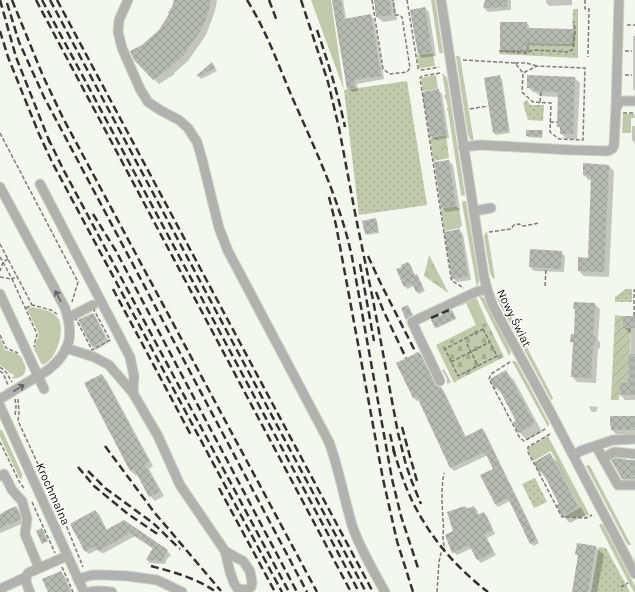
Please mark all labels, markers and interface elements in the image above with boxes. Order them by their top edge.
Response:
street label: Nowy Świat [494,286,535,350]
one-way arrow [54,291,62,303]
one-way arrow [13,383,25,391]
street label: Krochmalna [33,461,73,527]

